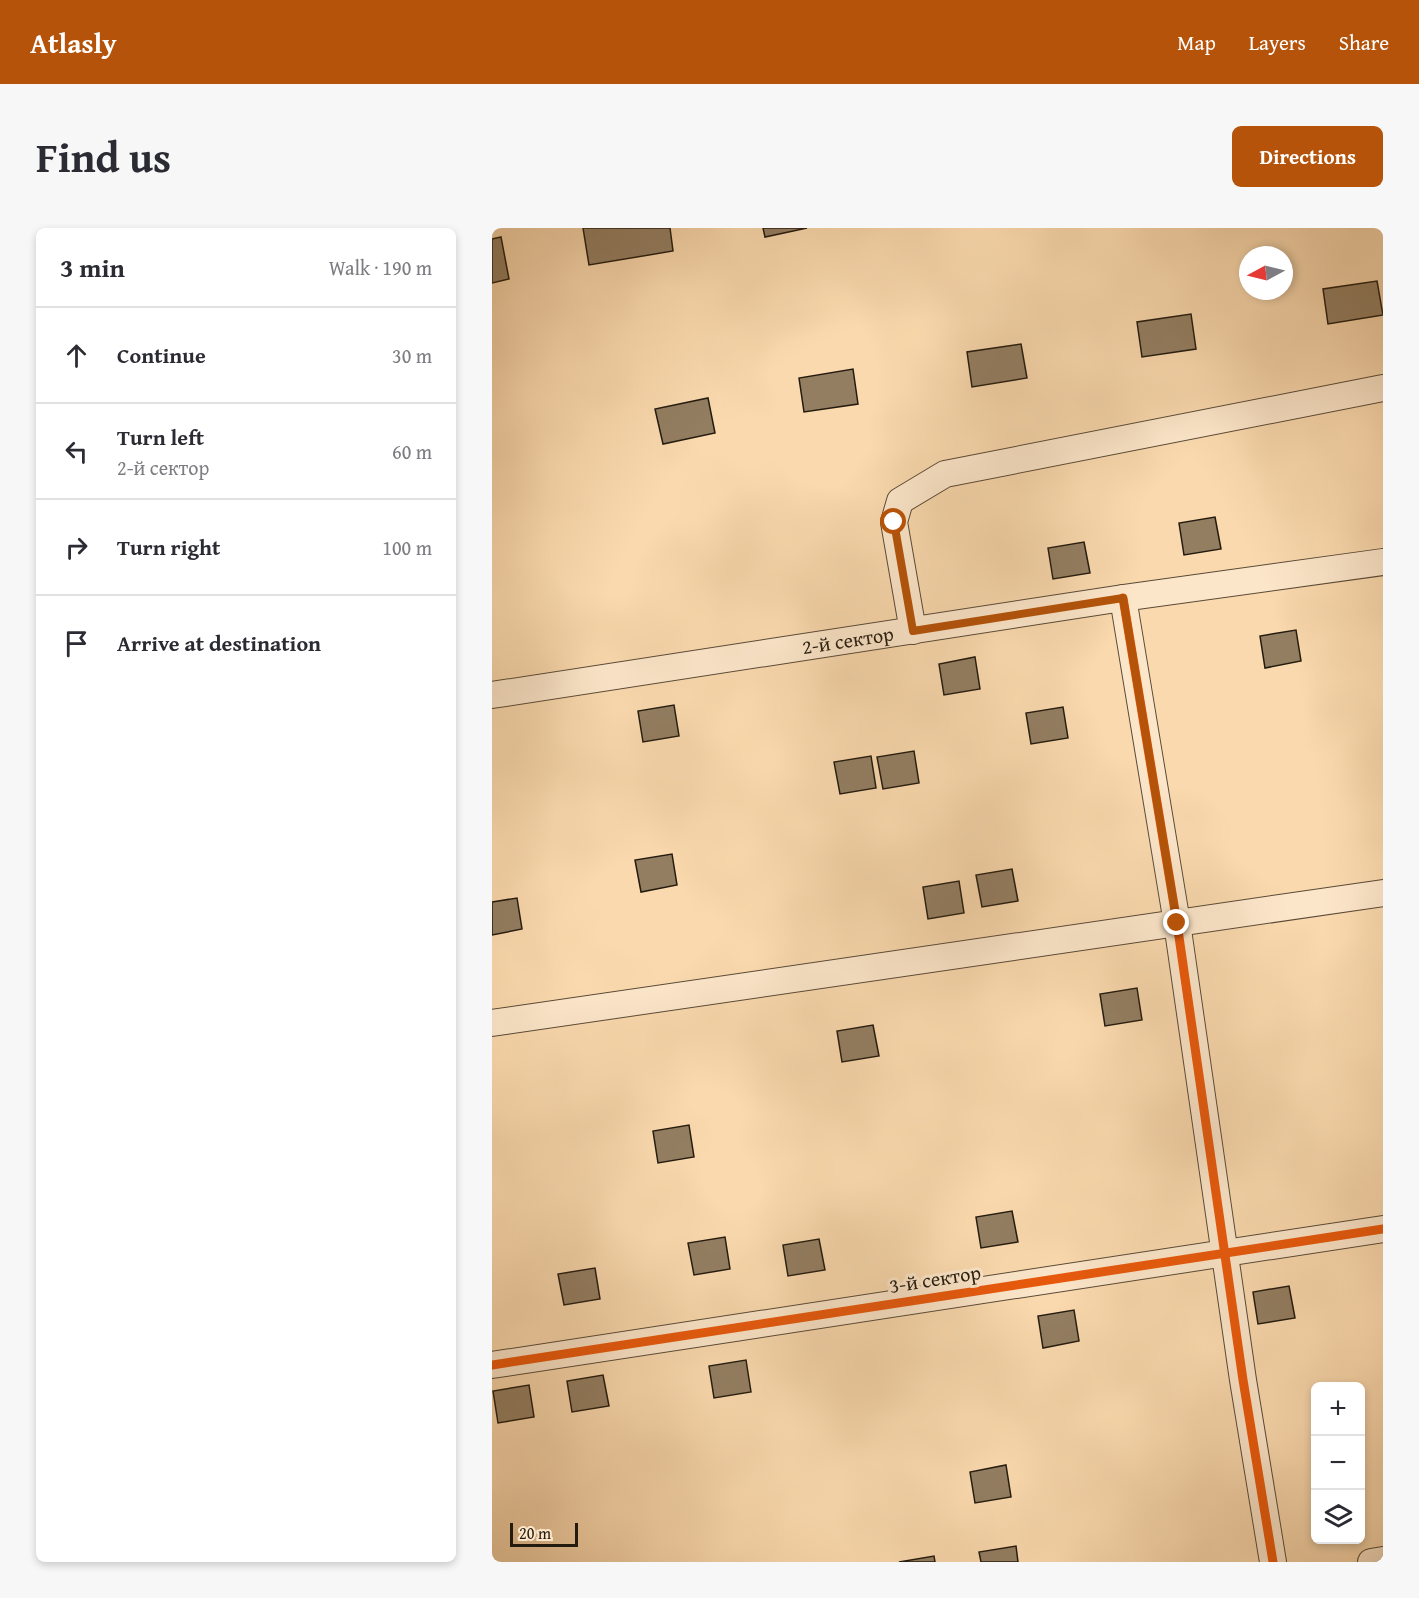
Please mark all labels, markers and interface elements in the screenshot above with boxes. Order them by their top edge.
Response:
text: Atlasly [30,22,117,63]
text: Map [1177,27,1216,58]
text: Layers [1249,27,1306,58]
text: Share [1339,27,1389,58]
text: Find us [36,126,171,187]
button: Directions [1232,126,1383,187]
north arrow [1239,246,1293,300]
text: 3 min [60,248,125,287]
text: Walk · 190 m [329,253,432,282]
icon: ahead [60,339,93,372]
text: Continue [117,339,206,371]
text: 30 m [392,341,432,370]
text: Turn left [117,421,204,453]
icon: left [60,435,93,468]
text: 60 m [392,437,432,466]
text: 2-й сектор [117,453,209,482]
route start [880,508,906,534]
icon: right [60,531,93,564]
text: Turn right [117,531,220,563]
text: 100 m [382,533,432,562]
street label: 2-й сектор [800,618,896,661]
icon: arrive [60,627,93,660]
text: Arrive at destination [117,627,321,659]
route end [1163,909,1189,935]
street label: 3-й сектор [887,1257,983,1300]
map controls [1311,1382,1365,1544]
button: + [1311,1382,1365,1436]
button: − [1311,1436,1365,1490]
button: layers [1311,1490,1365,1544]
scale bar [510,1520,578,1548]
text: 20 m [519,1521,551,1545]

